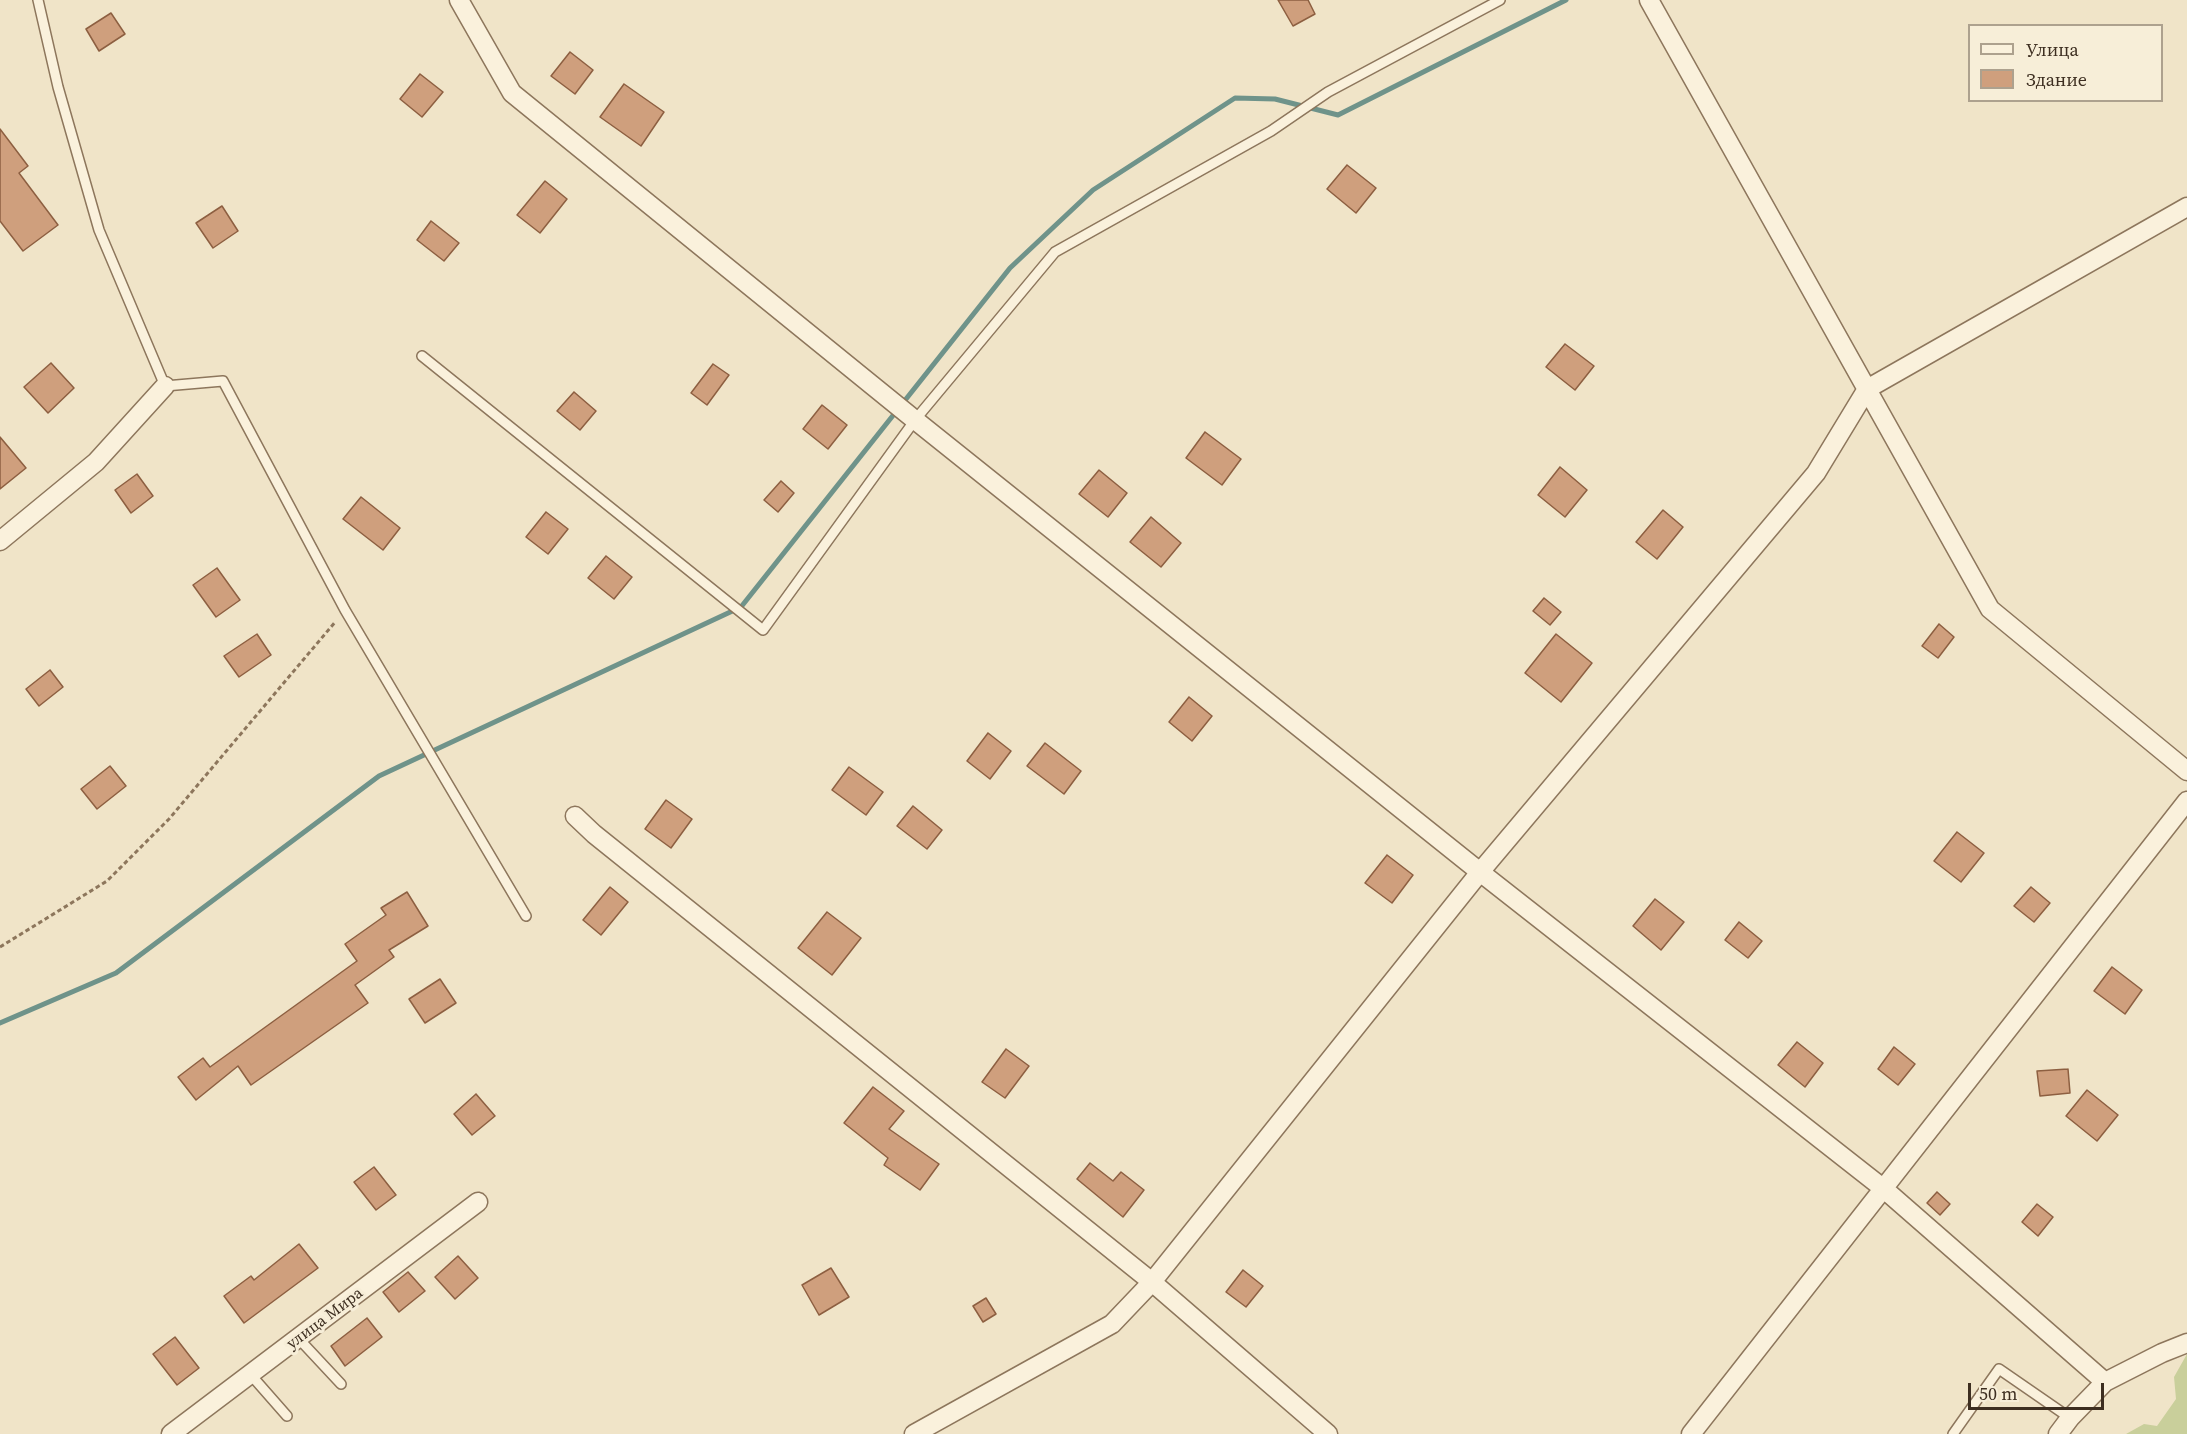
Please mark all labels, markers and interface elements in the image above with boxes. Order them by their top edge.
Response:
legend [1968,24,2163,102]
text: Улица [2026,37,2079,62]
text: Здание [2026,67,2087,92]
street label: улица Мира [283,1284,367,1354]
scale bar [1971,1371,2108,1409]
text: 50 m [1979,1381,2017,1406]

